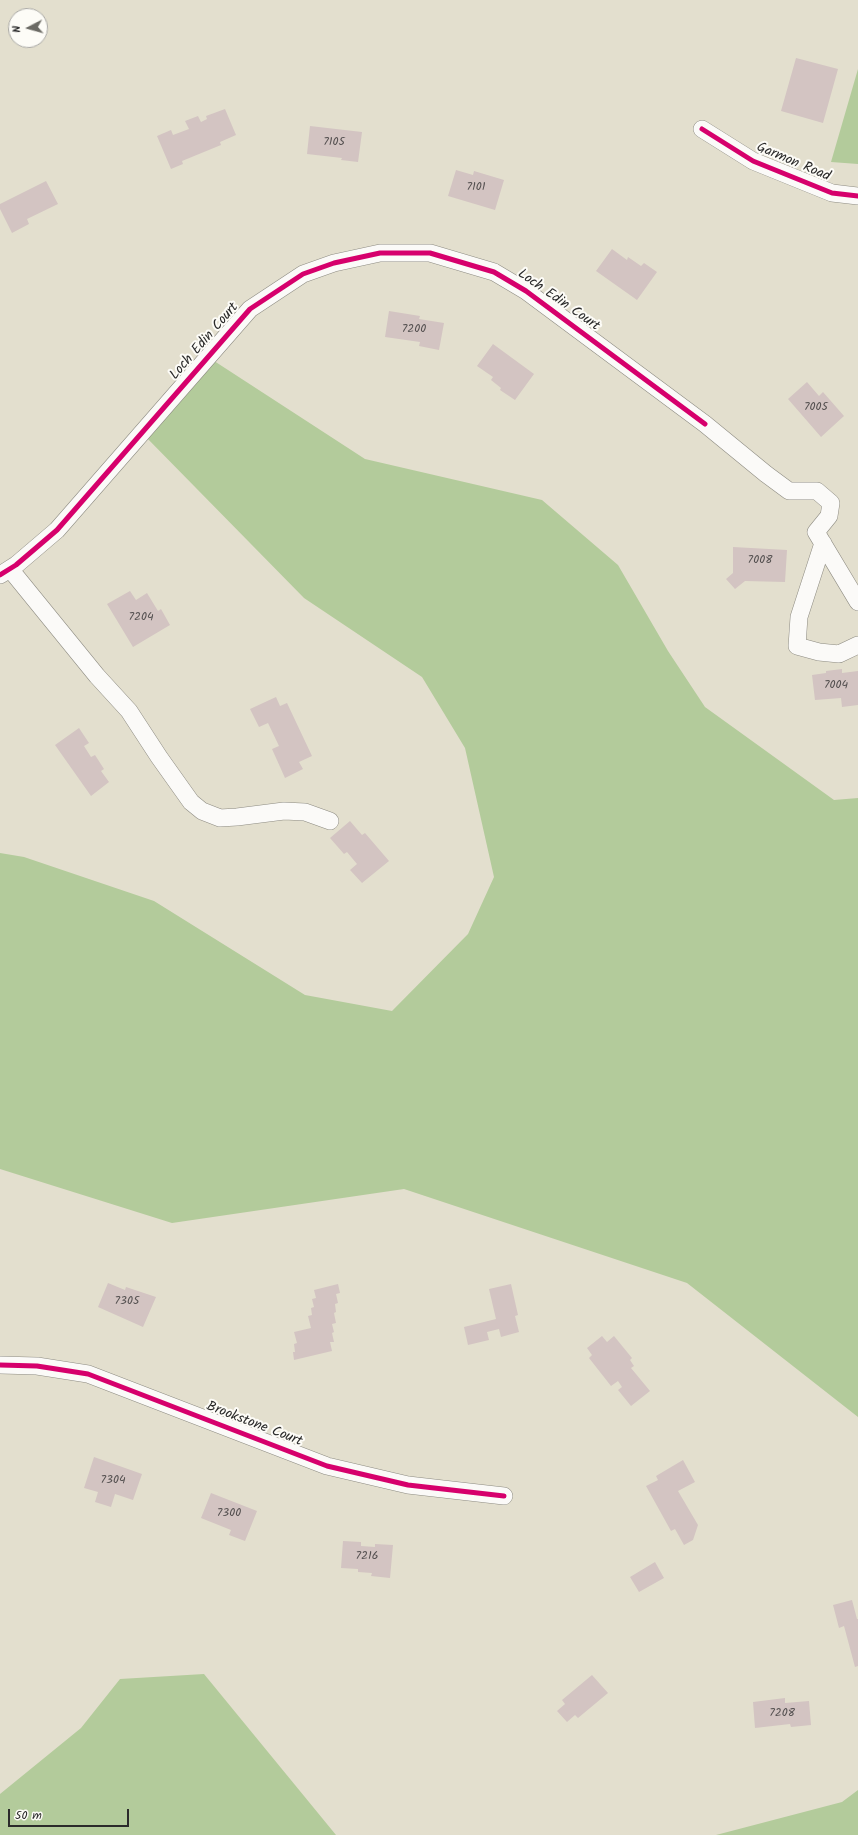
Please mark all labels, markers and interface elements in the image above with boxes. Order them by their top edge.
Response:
north arrow [8,8,48,48]
text: N [8,25,26,34]
house number: 7105 [323,136,345,150]
street label: Garmon Road [754,140,832,186]
house number: 7101 [466,181,486,195]
street label: Loch Edin Court [514,266,602,336]
street label: Loch Edin Court [167,300,243,384]
house number: 7200 [402,323,426,337]
house number: 7005 [804,401,828,415]
house number: 7008 [748,554,772,568]
house number: 7204 [128,611,154,625]
house number: 7004 [824,679,848,693]
house number: 7305 [115,1295,139,1309]
street label: Brookstone Court [204,1399,304,1451]
house number: 7304 [101,1474,125,1488]
house number: 7300 [217,1507,241,1521]
house number: 7216 [356,1550,378,1564]
house number: 7208 [769,1707,795,1721]
scale bar [10,1801,131,1827]
text: 50 m [15,1806,42,1825]

